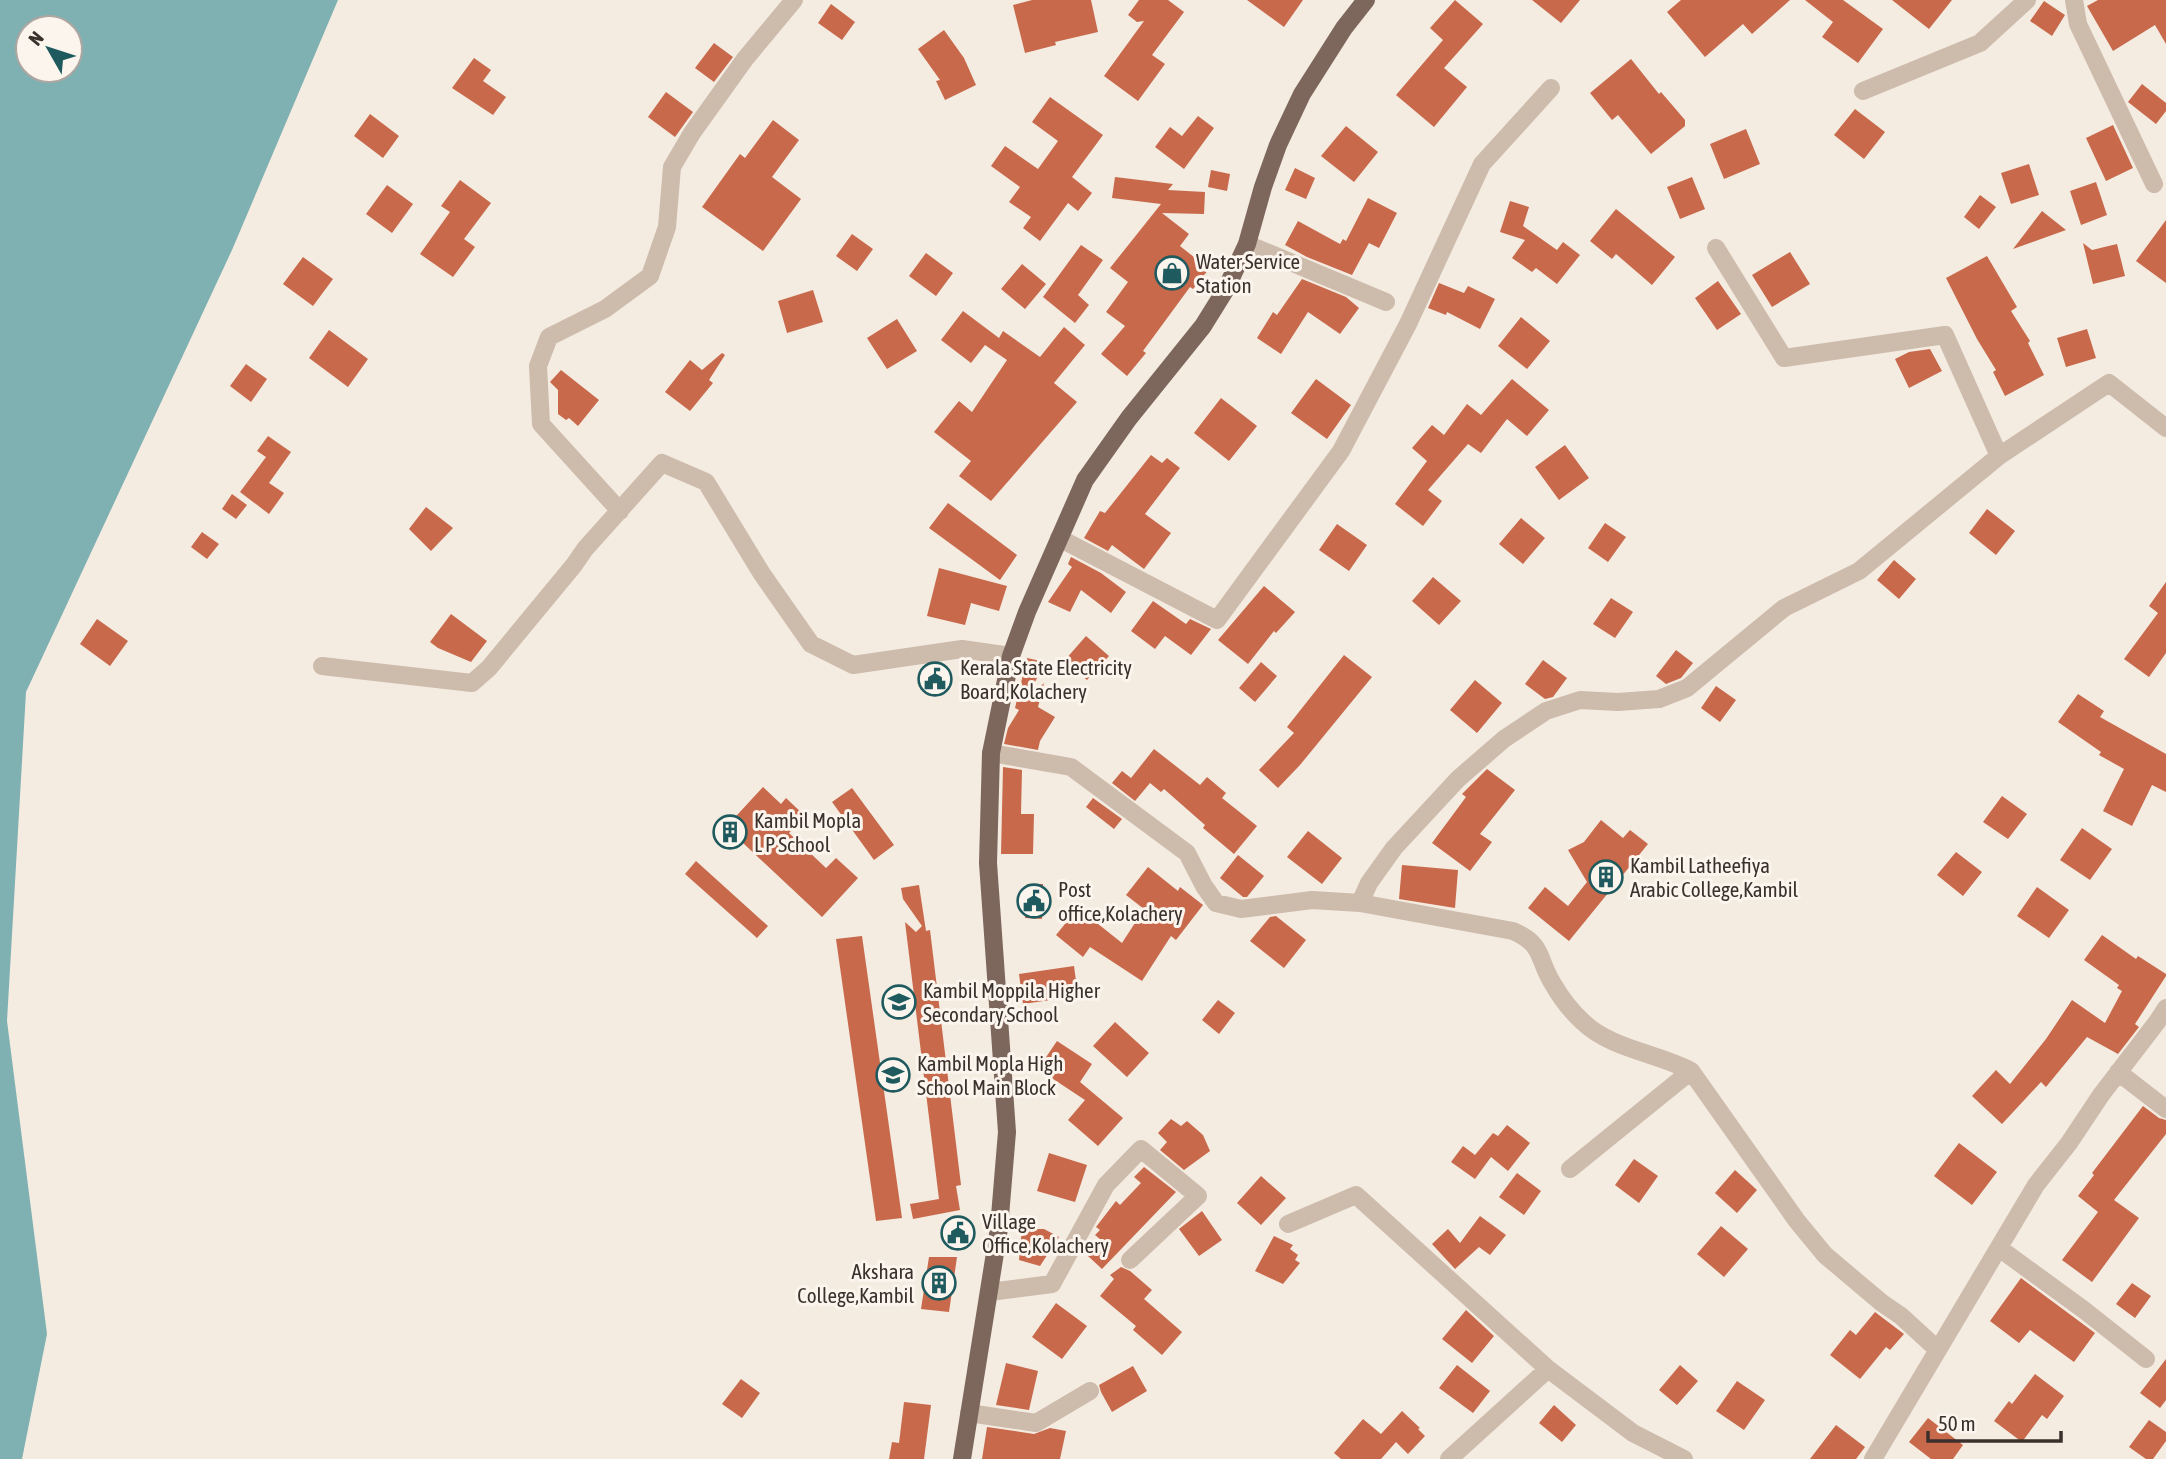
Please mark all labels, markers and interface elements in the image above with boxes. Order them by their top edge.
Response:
north arrow [14,14,84,84]
text: N [24,27,48,50]
place label: Water Service Station [1196,249,1300,297]
shop icon: Water Service Station [1153,254,1191,292]
place label: Kerala State Electricity Board,Kolachery [960,655,1132,703]
public building icon: Kerala State Electricity Board,Kolachery [916,660,954,698]
place label: Kambil Mopla L P School [754,808,861,856]
building icon: Kambil Mopla L P School [711,813,749,851]
place label: Kambil Latheefiya Arabic College,Kambil [1630,853,1798,901]
building icon: Kambil Latheefiya Arabic College,Kambil [1587,858,1625,896]
place label: Post office,Kolachery [1058,877,1183,925]
public building icon: Post office,Kolachery [1015,882,1053,920]
place label: Kambil Moppila Higher Secondary School [923,978,1101,1026]
school or university icon: Kambil Moppila Higher Secondary School [880,983,918,1021]
place label: Kambil Mopla High School Main Block [917,1051,1063,1099]
school or university icon: Kambil Mopla High School Main Block [874,1056,912,1094]
place label: Village Office,Kolachery [982,1209,1109,1257]
public building icon: Village Office,Kolachery [939,1214,977,1252]
place label: Akshara College,Kambil [797,1259,914,1307]
building icon: Akshara College,Kambil [920,1264,958,1302]
scale bar [1928,1400,2061,1444]
text: 50 m [1938,1411,1976,1435]

